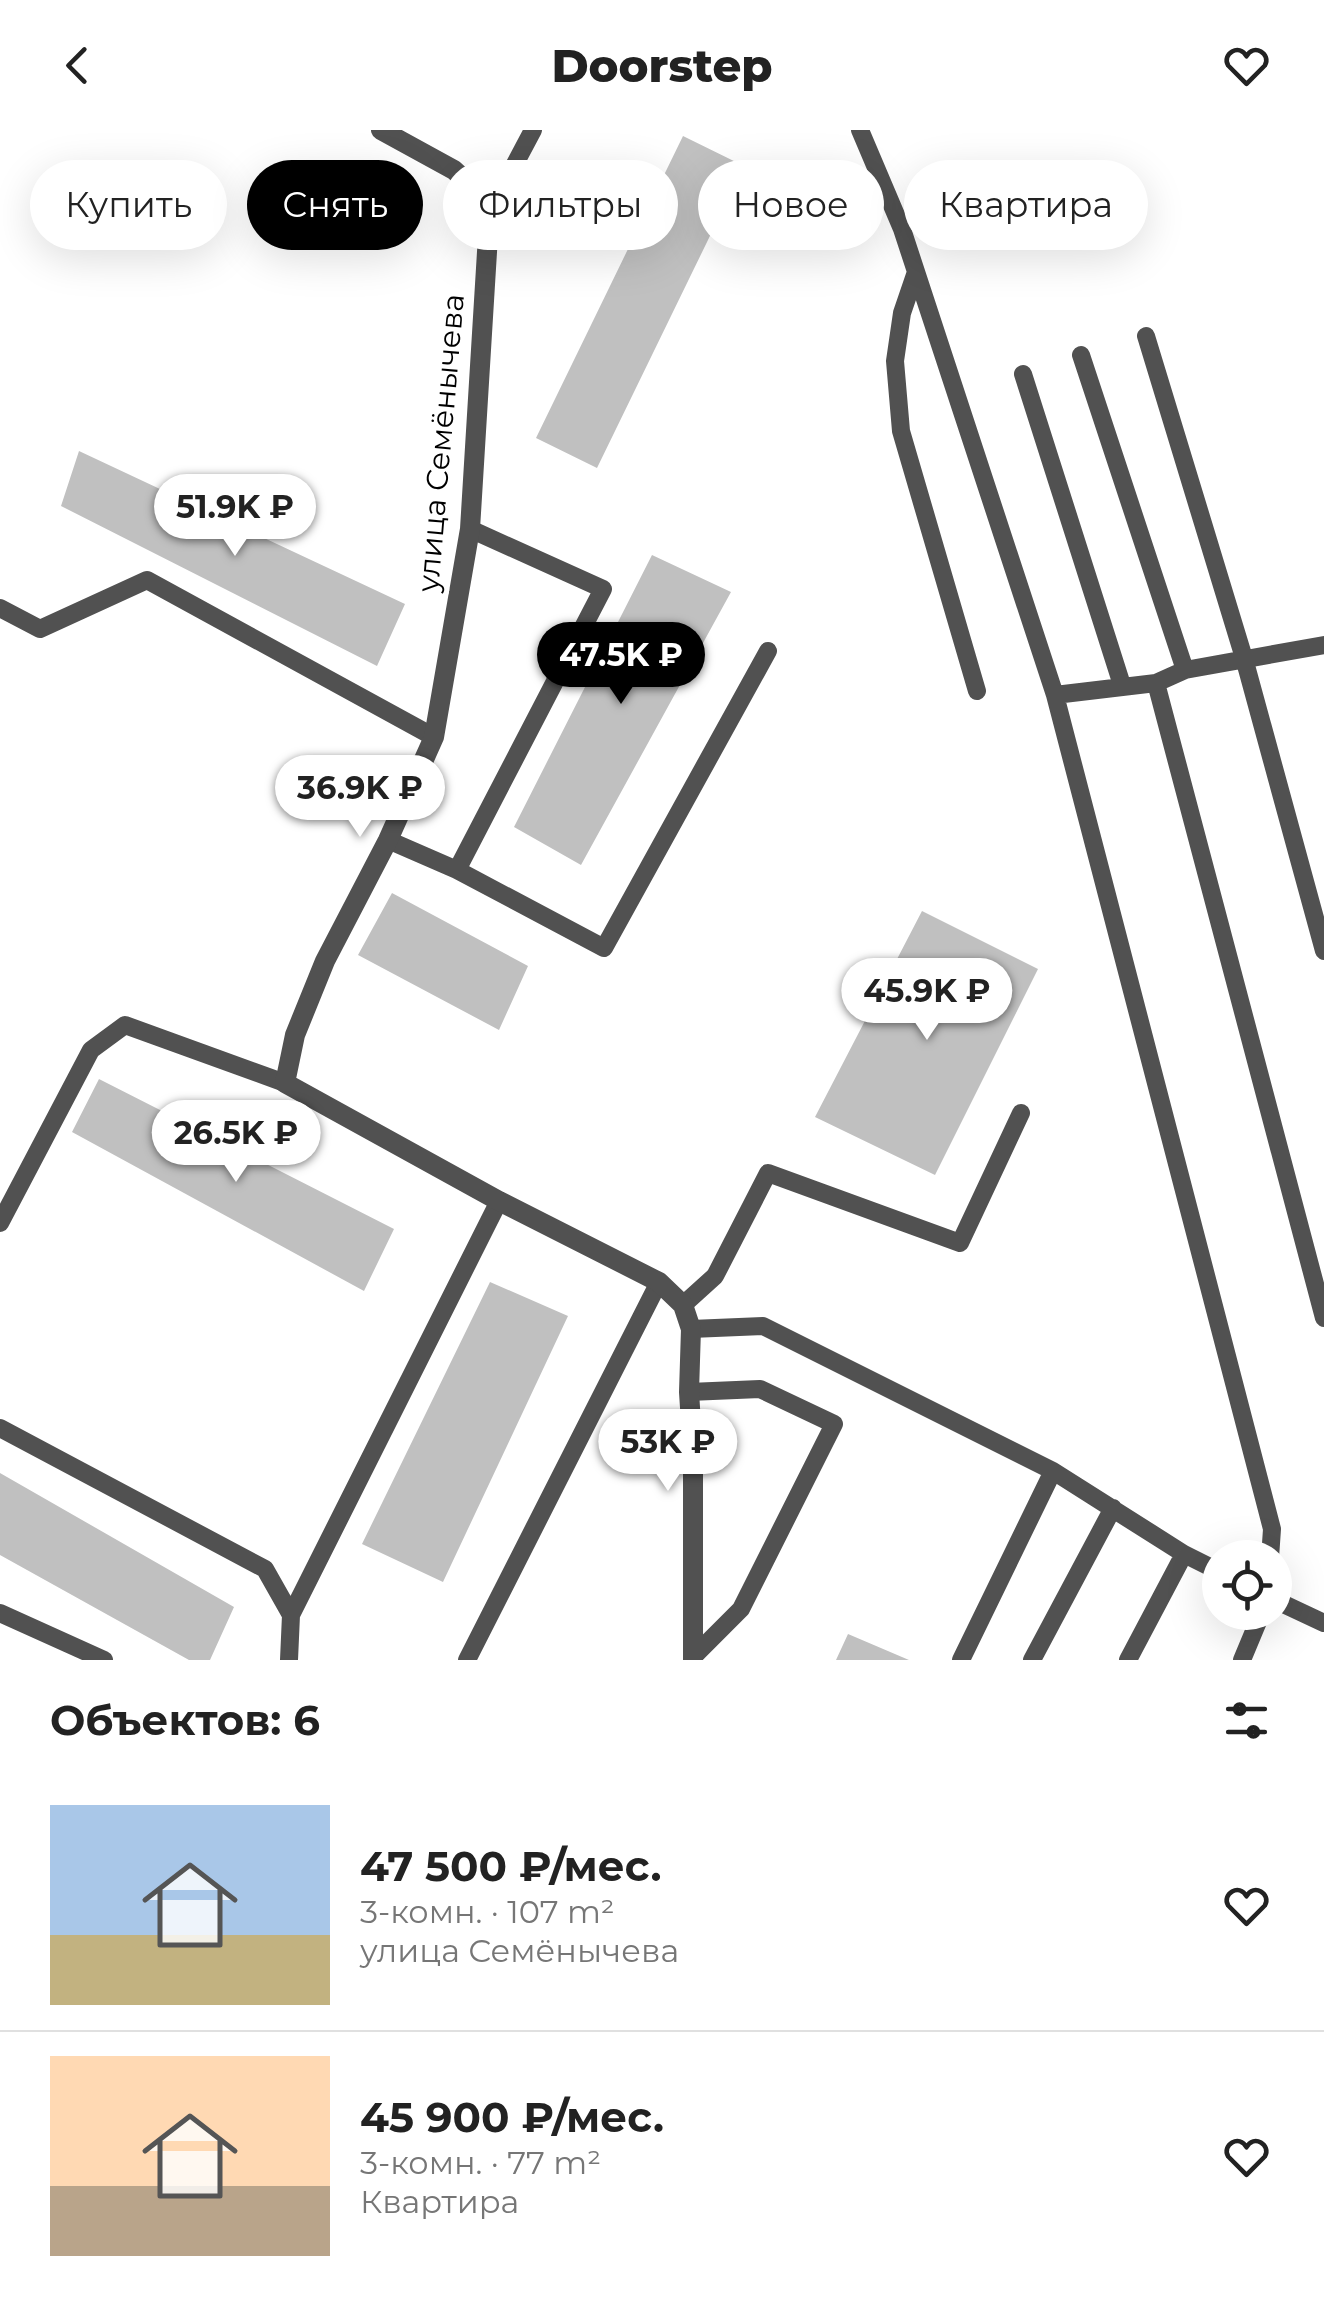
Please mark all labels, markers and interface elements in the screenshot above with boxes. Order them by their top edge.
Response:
icon: back [50,38,105,93]
text: Doorstep [551,38,773,93]
icon: heart [1219,38,1274,93]
chip: Купить [30,160,227,250]
chip: Снять [247,160,423,250]
chip: Фильтры [443,160,678,250]
chip: Новое [698,160,884,250]
chip: Квартира [904,160,1148,250]
street label: улица Семёнычева [409,292,472,595]
pin: 51.9K ₽ [143,474,327,559]
text: 51.9K ₽ [176,487,294,526]
pin: 47.5K ₽ [529,622,713,707]
text: 47.5K ₽ [559,635,683,674]
pin: 36.9K ₽ [268,755,452,840]
text: 36.9K ₽ [297,768,423,807]
pin: 45.9K ₽ [835,958,1019,1043]
text: 45.9K ₽ [863,971,991,1010]
pin: 26.5K ₽ [144,1100,328,1185]
text: 26.5K ₽ [174,1113,298,1152]
pin: 53K ₽ [598,1409,738,1494]
text: 53K ₽ [620,1422,716,1461]
map controls [1202,1540,1292,1630]
button: locate [1202,1540,1292,1630]
icon: filters [1219,1693,1274,1748]
text: Объектов: 6 [50,1694,320,1746]
text: 47 500 ₽/мес. [360,1840,662,1892]
icon: home [130,1845,250,1965]
icon: heart [1219,1878,1274,1933]
text: 3-комн. · 107 m² [360,1892,615,1931]
text: улица Семёнычева [360,1931,679,1970]
text: 45 900 ₽/мес. [360,2091,664,2143]
icon: home [130,2096,250,2216]
icon: heart [1219,2129,1274,2184]
text: 3-комн. · 77 m² [360,2143,601,2182]
text: Квартира [360,2182,519,2221]

